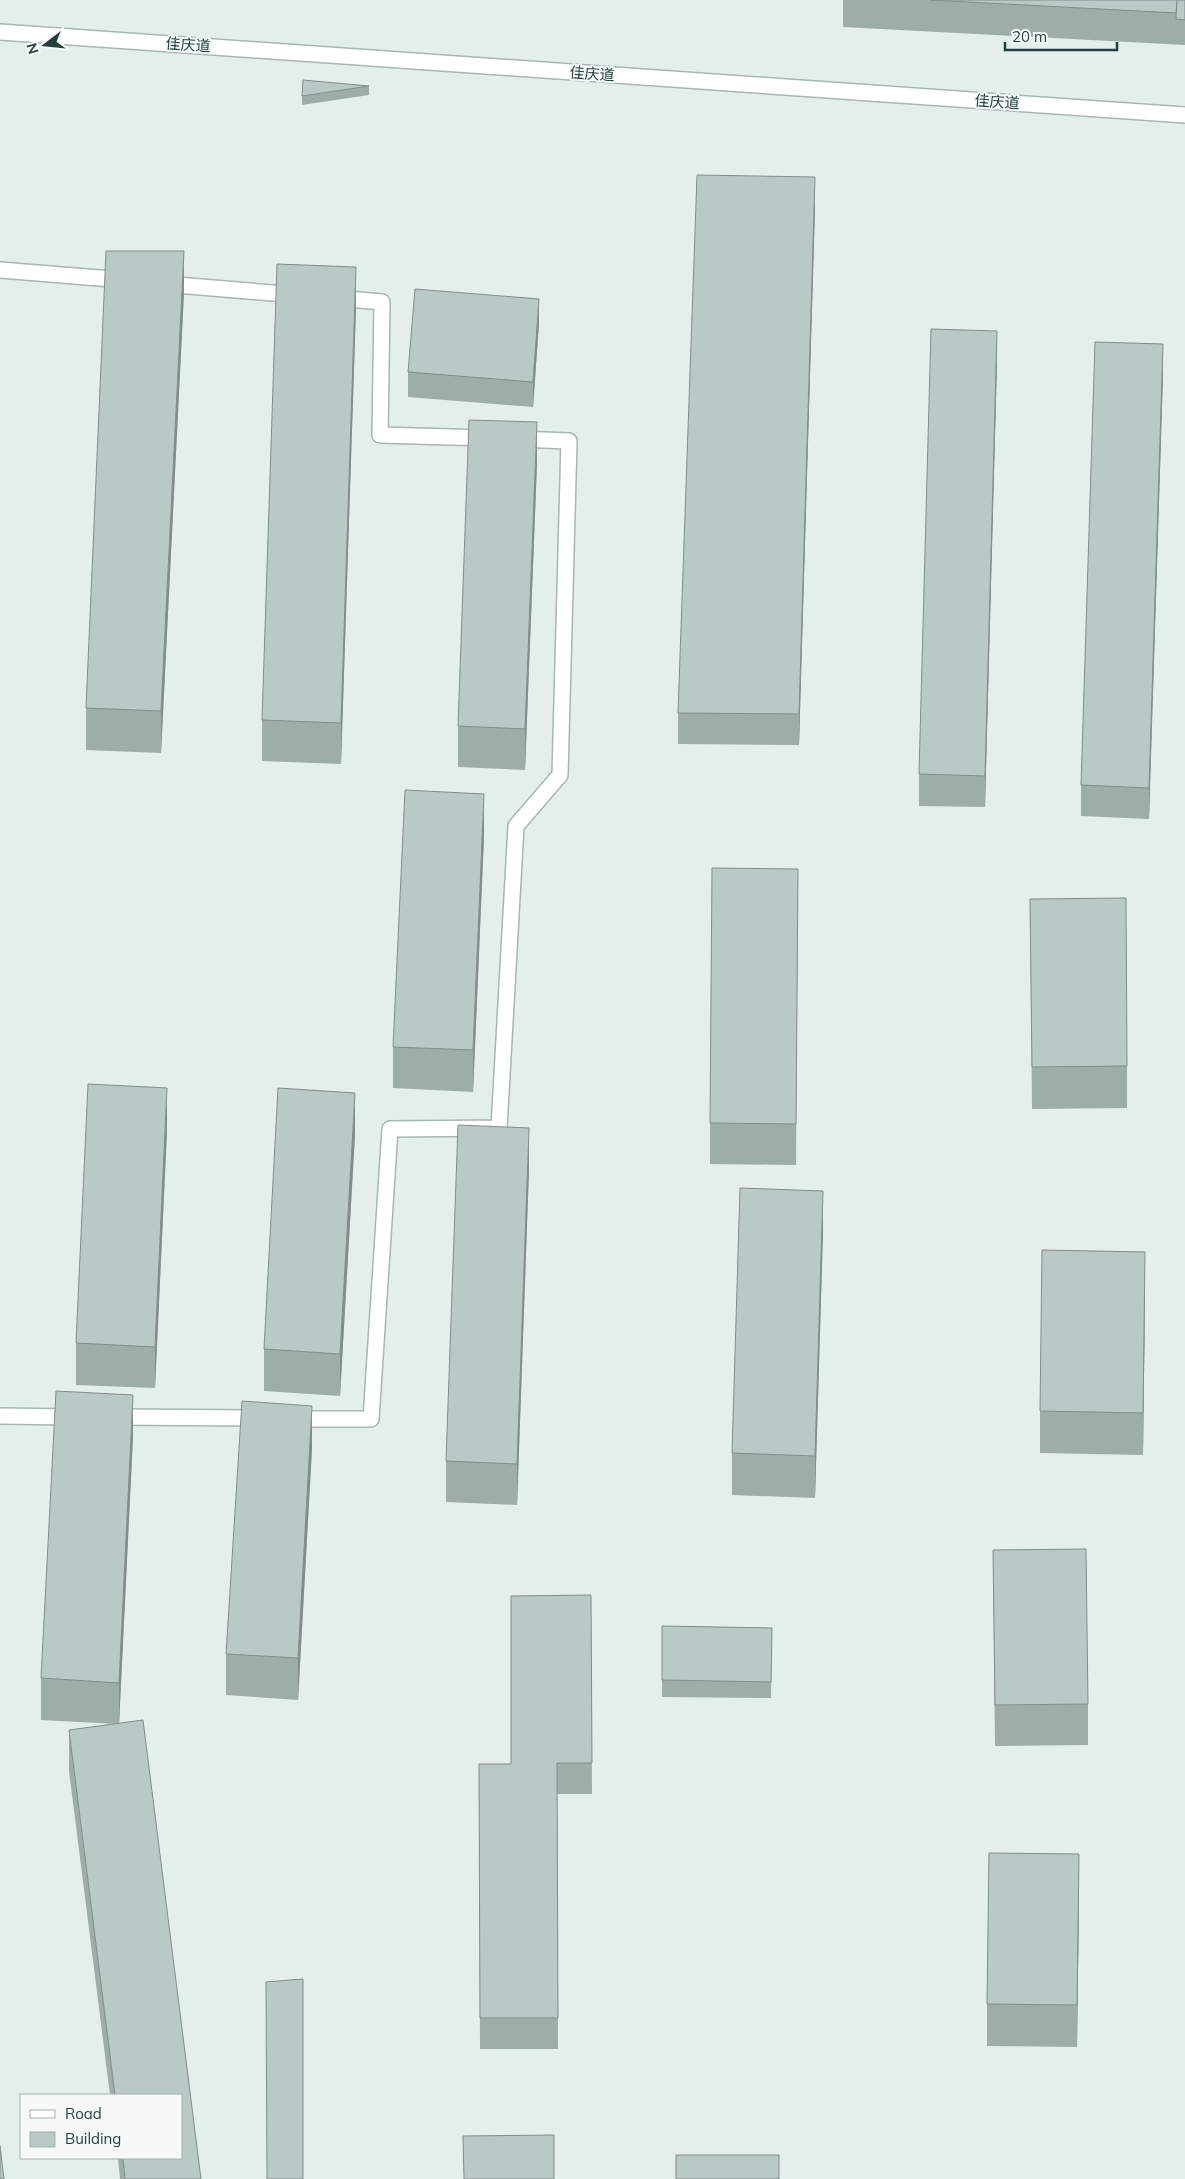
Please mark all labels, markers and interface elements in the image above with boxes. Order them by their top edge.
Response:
north arrow [20,20,70,70]
scale bar [1005,20,1118,52]
text: 20 m [1012,27,1047,46]
street label: 佳庆道 [165,33,211,56]
text: N [22,41,43,56]
street label: 佳庆道 [569,62,615,85]
street label: 佳庆道 [974,90,1020,113]
legend [20,2094,182,2159]
text: Road [65,2104,102,2123]
text: Building [65,2129,121,2148]

